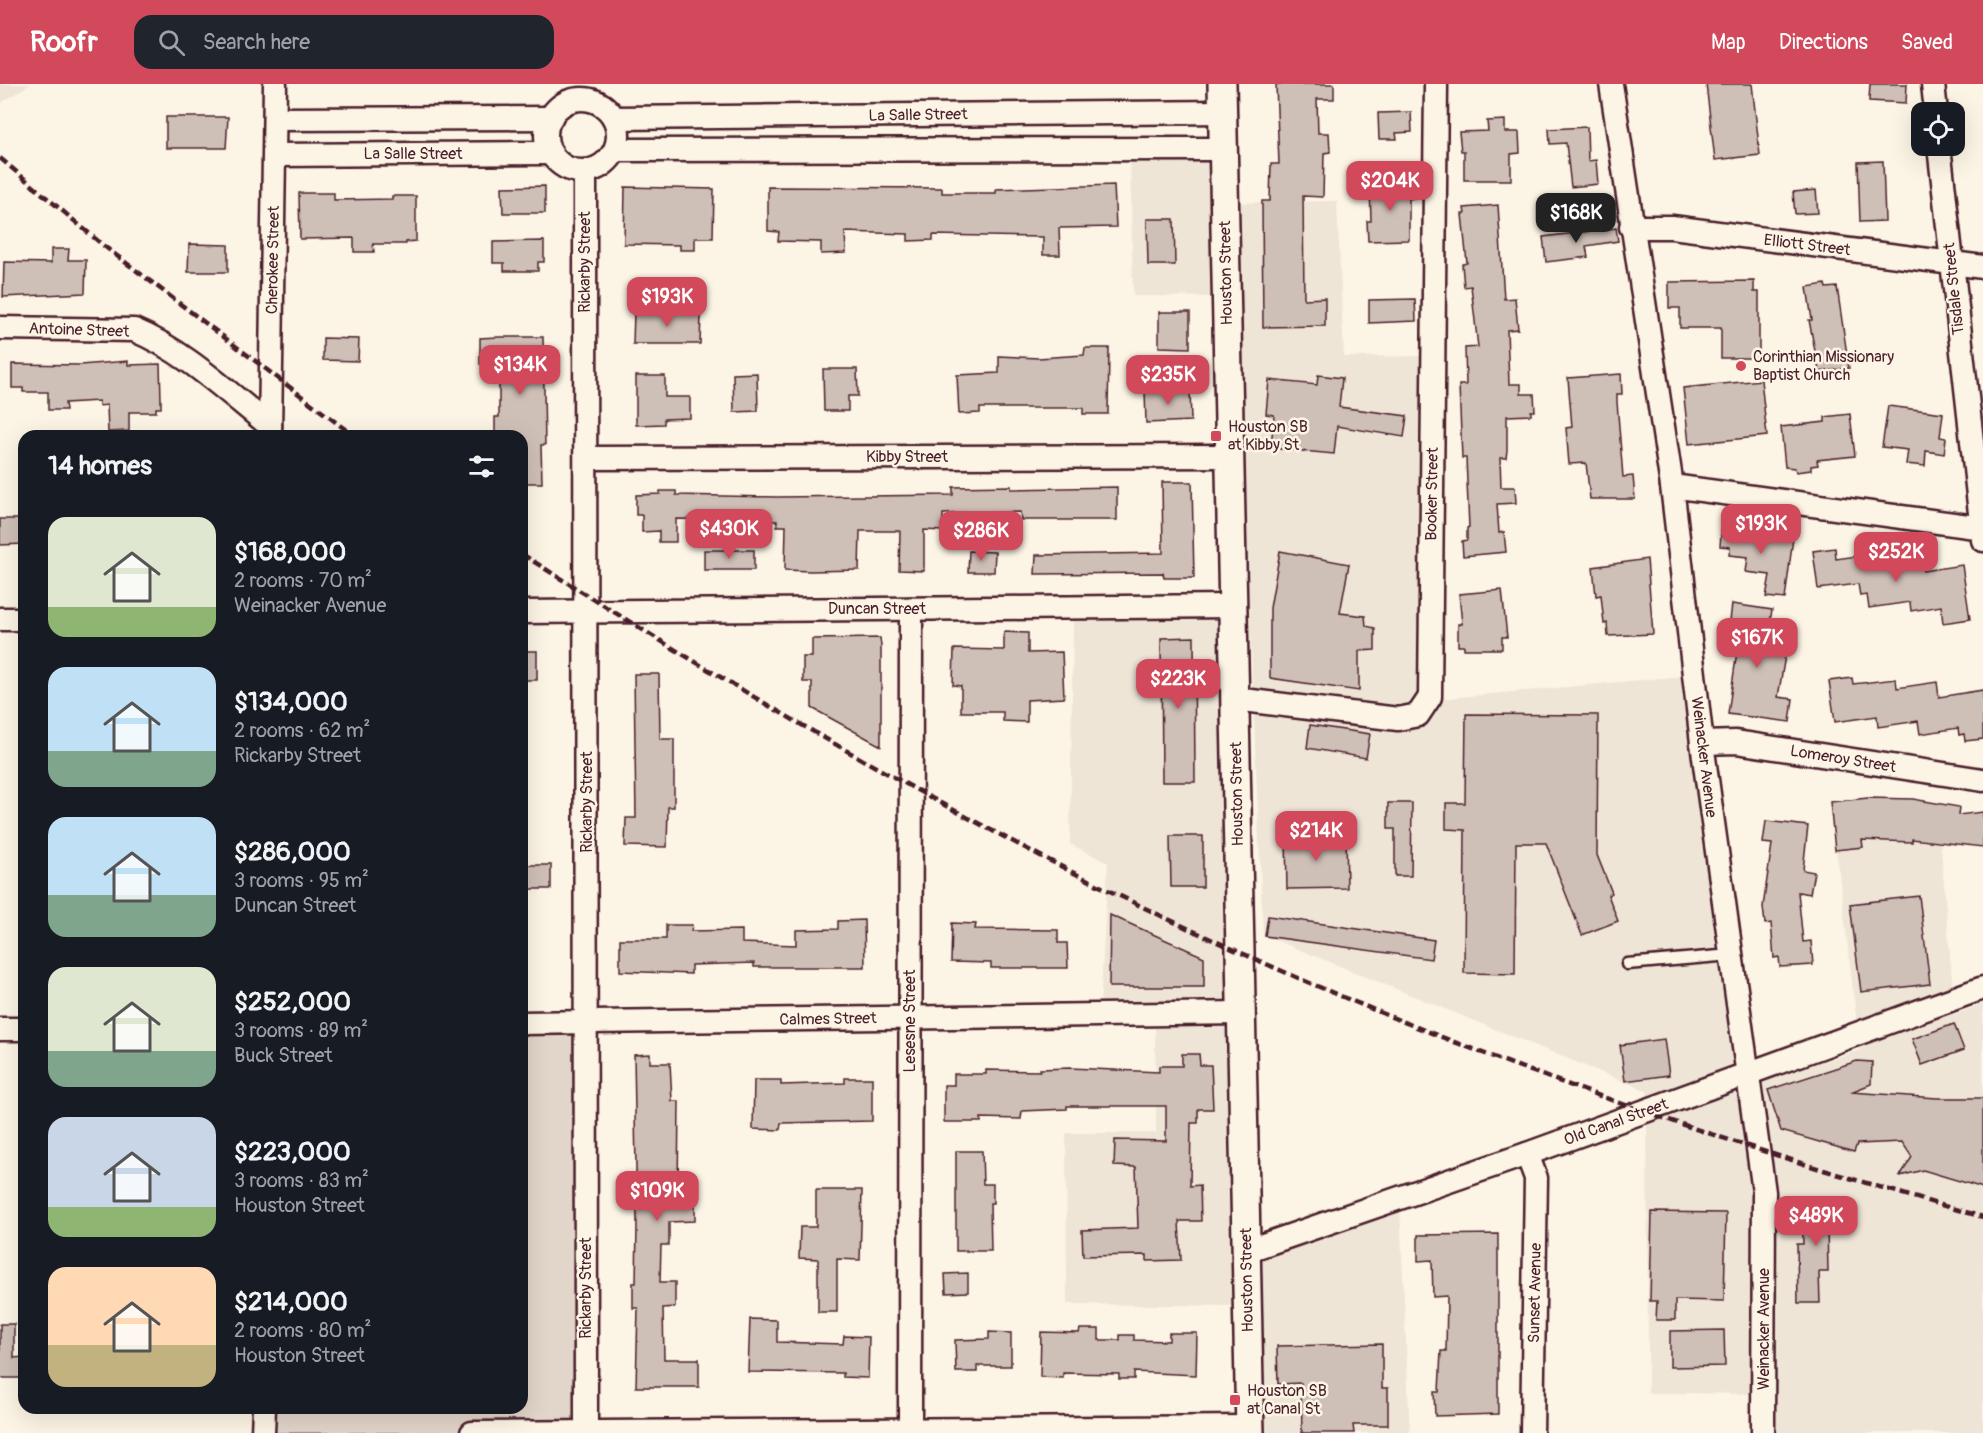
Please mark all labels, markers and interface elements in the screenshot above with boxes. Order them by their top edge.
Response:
search box [134,15,554,69]
text: Roofr [30,25,98,60]
icon: search [155,26,188,59]
text: Search here [203,28,310,56]
text: Map [1711,29,1746,56]
text: Directions [1779,29,1868,56]
text: Saved [1901,29,1953,56]
map controls [1911,102,1965,156]
button: locate [1911,102,1965,156]
street label: La Salle Street [868,104,968,126]
street label: La Salle Street [363,144,463,164]
pin: $204K [1348,161,1432,212]
text: $204K [1360,168,1420,193]
pin: $168K [1534,193,1618,244]
text: $168K [1550,200,1602,225]
street label: Cherokee Street [262,205,284,314]
street label: Rickarby Street [575,211,595,313]
street label: Houston Street [1215,220,1237,326]
street label: Elliott Street [1763,230,1852,260]
street label: Tisdale Street [1939,241,1969,336]
pin: $193K [625,277,709,328]
text: $193K [641,284,693,309]
street label: Antoine Street [28,318,130,342]
pin: $134K [478,345,562,396]
place label: Corinthian Missionary Baptist Church [1753,347,1894,385]
text: $134K [493,352,547,377]
pin: $235K [1126,355,1210,406]
marker: Corinthian Missionary Baptist Church [1734,359,1748,373]
text: $235K [1140,362,1196,387]
place label: Houston SB at Kibby St [1228,417,1308,455]
marker: Houston SB at Kibby St [1209,429,1223,443]
street label: Kibby Street [866,447,949,467]
street label: Booker Street [1421,447,1443,541]
text: 14 homes [48,450,152,482]
icon: filters [465,450,498,483]
pin: $193K [1719,504,1803,555]
pin: $430K [687,509,771,560]
pin: $286K [939,511,1023,562]
text: $193K [1735,511,1787,536]
text: $430K [699,516,759,541]
text: $286K [953,518,1009,543]
pin: $252K [1854,532,1938,583]
text: $168,000 [234,536,346,568]
text: $252K [1868,539,1924,564]
icon: home [96,541,168,613]
text: 2 rooms · 70 m² [234,568,372,593]
text: Weinacker Avenue [234,593,386,618]
street label: Duncan Street [828,599,926,619]
pin: $167K [1715,618,1799,669]
text: $167K [1731,625,1783,650]
pin: $223K [1136,659,1220,710]
text: $223K [1150,666,1206,691]
text: $134,000 [234,686,348,718]
icon: home [96,691,168,763]
street label: Weinacker Avenue [1687,695,1721,819]
text: 2 rooms · 62 m² [234,718,370,743]
street label: Houston Street [1226,741,1248,847]
street label: Lomeroy Street [1789,741,1898,777]
text: Rickarby Street [234,743,361,768]
street label: Rickarby Street [577,751,597,853]
pin: $214K [1274,811,1358,862]
text: $214K [1289,818,1343,843]
text: $286,000 [234,836,351,868]
icon: home [96,841,168,913]
text: 3 rooms · 95 m² [234,868,369,893]
text: Duncan Street [234,893,356,918]
street label: Lesesne Street [900,969,920,1072]
text: $252,000 [234,986,351,1018]
icon: home [96,991,168,1063]
street label: Calmes Street [779,1008,877,1030]
text: 3 rooms · 89 m² [234,1018,368,1043]
text: Buck Street [234,1043,332,1068]
street label: Old Canal Street [1561,1094,1671,1150]
text: $223,000 [234,1136,351,1168]
icon: home [96,1141,168,1213]
text: 3 rooms · 83 m² [234,1168,369,1193]
pin: $109K [615,1171,699,1222]
text: $109K [630,1178,684,1203]
text: Houston Street [234,1193,365,1218]
pin: $489K [1774,1196,1858,1247]
text: $489K [1789,1203,1843,1228]
street label: Houston Street [1236,1227,1258,1333]
street label: Rickarby Street [576,1237,596,1339]
street label: Sunset Avenue [1524,1243,1546,1343]
street label: Weinacker Avenue [1754,1268,1774,1390]
text: $214,000 [234,1286,348,1318]
icon: home [96,1291,168,1363]
text: 2 rooms · 80 m² [234,1318,371,1343]
text: Houston Street [234,1343,365,1368]
place label: Houston SB at Canal St [1247,1381,1327,1419]
marker: Houston SB at Canal St [1228,1393,1242,1407]

